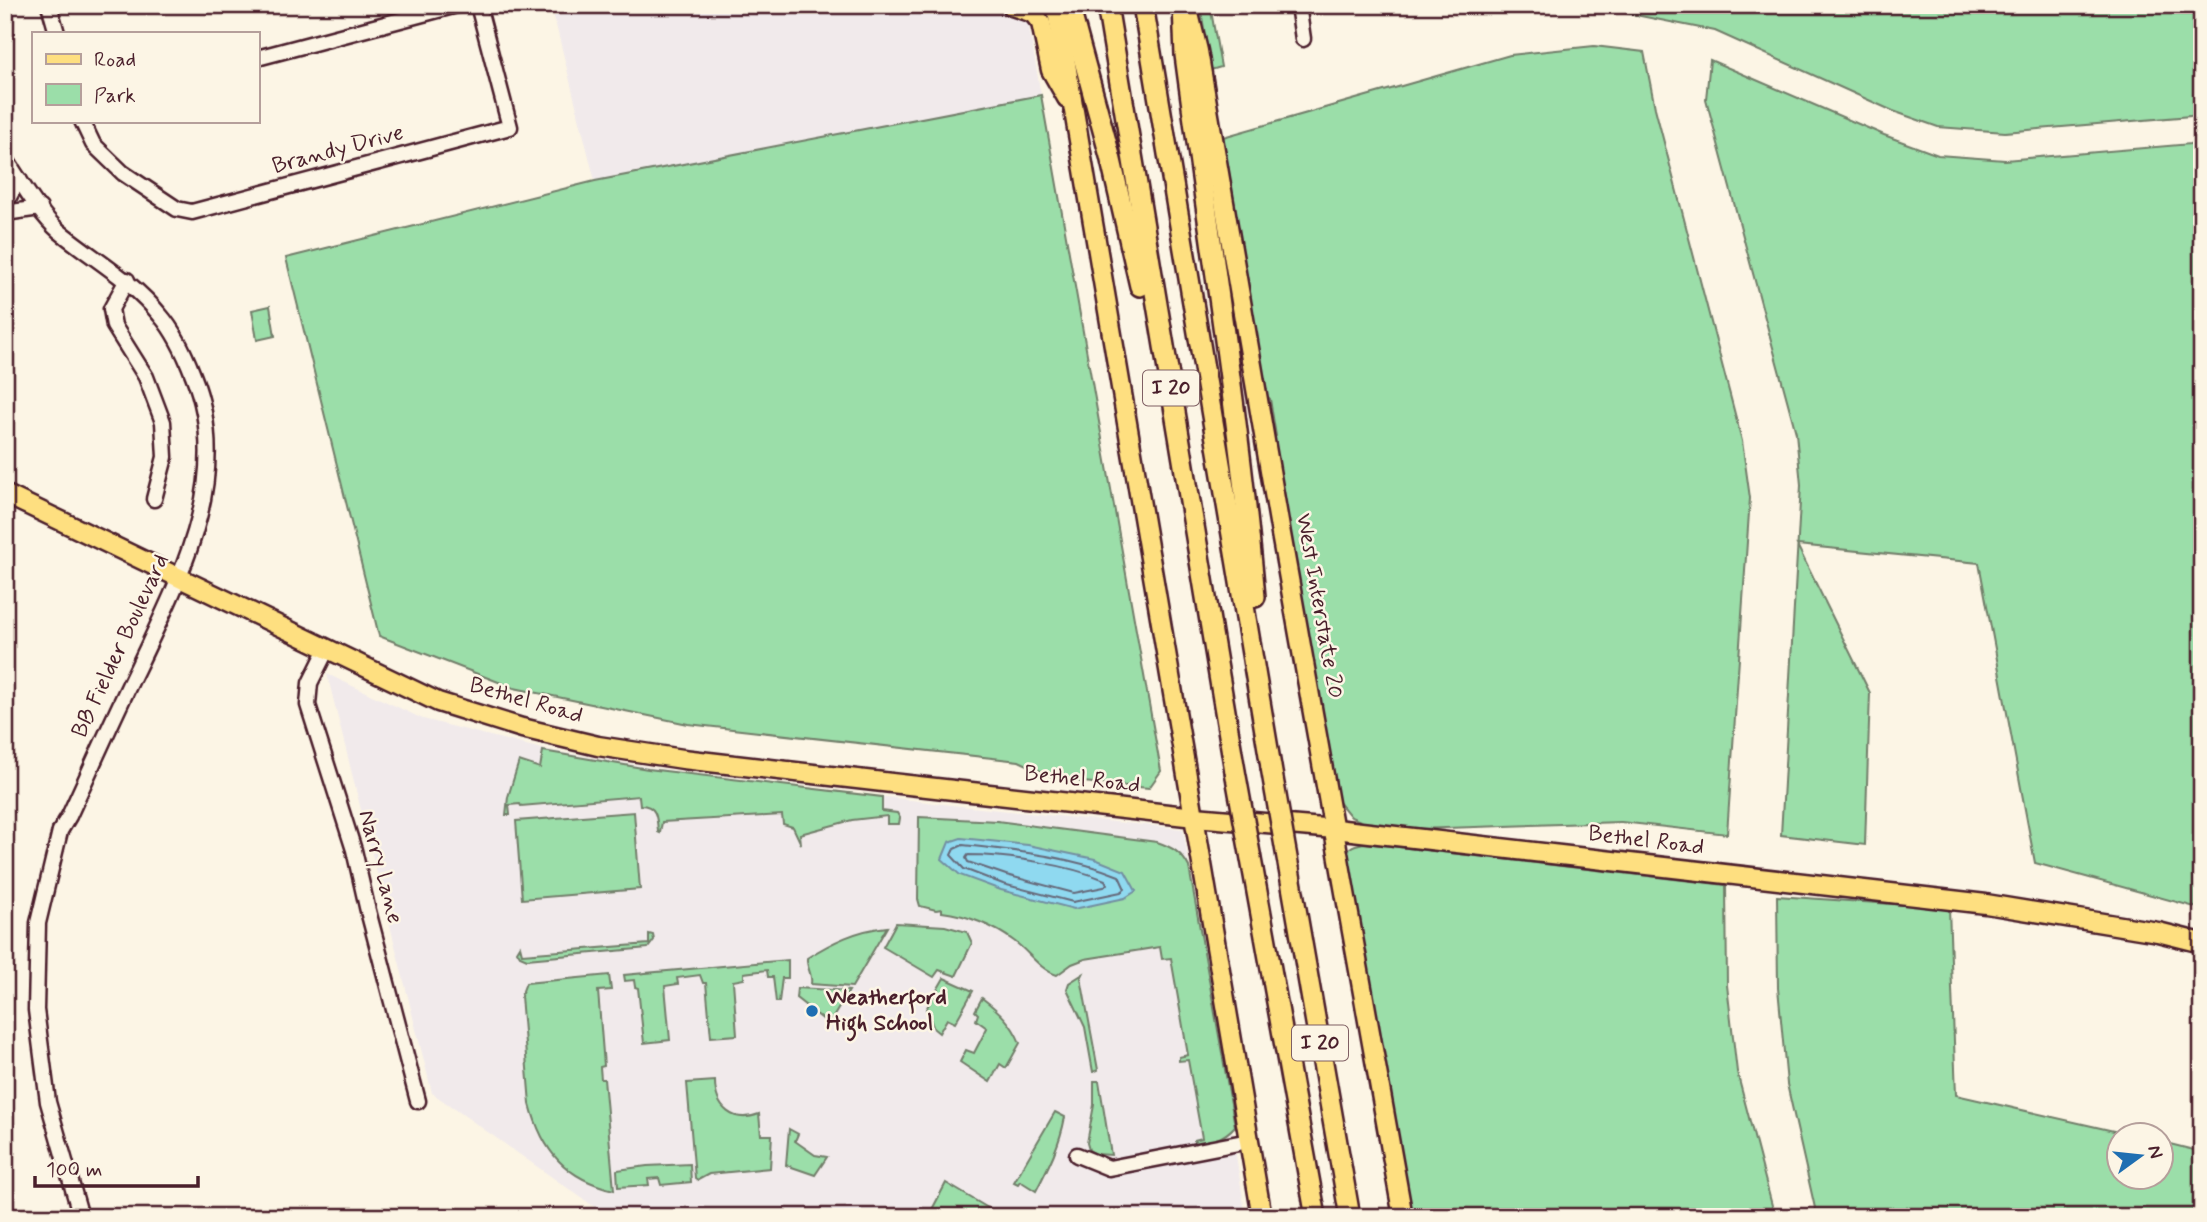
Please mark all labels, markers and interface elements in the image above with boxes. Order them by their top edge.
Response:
legend [32,32,259,122]
text: Road [94,46,136,74]
text: Park [94,82,136,110]
street label: Brandy Drive [269,118,407,182]
road number: I 20 [1143,370,1199,406]
street label: West Interstate 20 [1288,511,1350,701]
street label: BB Fielder Boulevard [65,549,177,743]
street label: Bethel Road [466,671,586,731]
street label: Bethel Road [1022,759,1142,801]
street label: Narry Lane [350,807,410,927]
street label: Bethel Road [1586,819,1706,863]
place label: Weatherford High School [825,983,947,1042]
marker: Weatherford High School [804,1003,820,1019]
road number: I 20 [1292,1026,1348,1060]
north arrow [2106,1120,2176,1190]
text: N [2141,1143,2169,1161]
scale bar [35,1145,198,1189]
text: 100 m [46,1156,102,1184]

